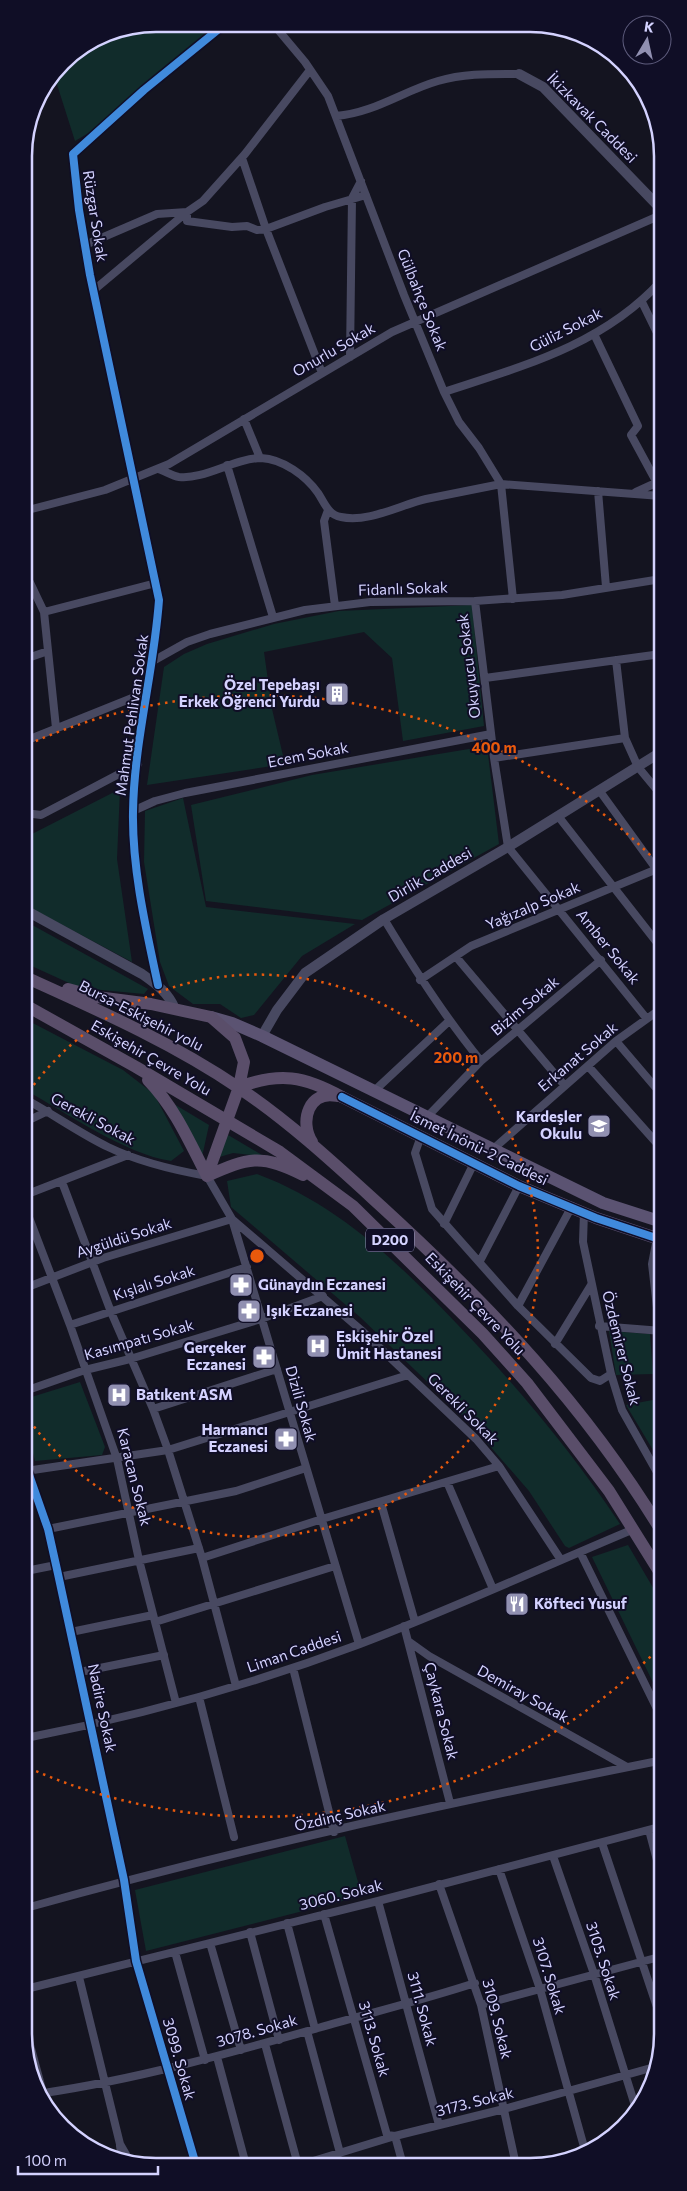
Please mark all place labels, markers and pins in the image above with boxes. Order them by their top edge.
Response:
place label: Özel Tepebaşı Erkek Öğrenci Yurdu [179,675,320,710]
building icon: Özel Tepebaşı Erkek Öğrenci Yurdu [324,681,350,707]
place label: Kardeşler Okulu [516,1107,582,1142]
school or university icon: Kardeşler Okulu [586,1113,612,1139]
centre of rings [248,1247,266,1265]
pharmacy icon: Günaydın Eczanesi [228,1272,254,1298]
place label: Günaydın Eczanesi [258,1275,386,1293]
pharmacy icon: Işık Eczanesi [236,1298,262,1324]
place label: Işık Eczanesi [266,1301,353,1319]
place label: Eskişehir Özel Ümit Hastanesi [336,1327,441,1362]
hospital icon: Eskişehir Özel Ümit Hastanesi [305,1333,331,1359]
place label: Gerçeker Eczanesi [184,1338,246,1373]
pharmacy icon: Gerçeker Eczanesi [251,1344,277,1370]
hospital icon: Batıkent ASM [106,1382,132,1408]
place label: Batıkent ASM [136,1385,233,1403]
place label: Harmancı Eczanesi [202,1420,268,1455]
pharmacy icon: Harmancı Eczanesi [273,1426,299,1452]
restaurant icon: Köfteci Yusuf [504,1591,530,1617]
place label: Köfteci Yusuf [534,1594,628,1612]

